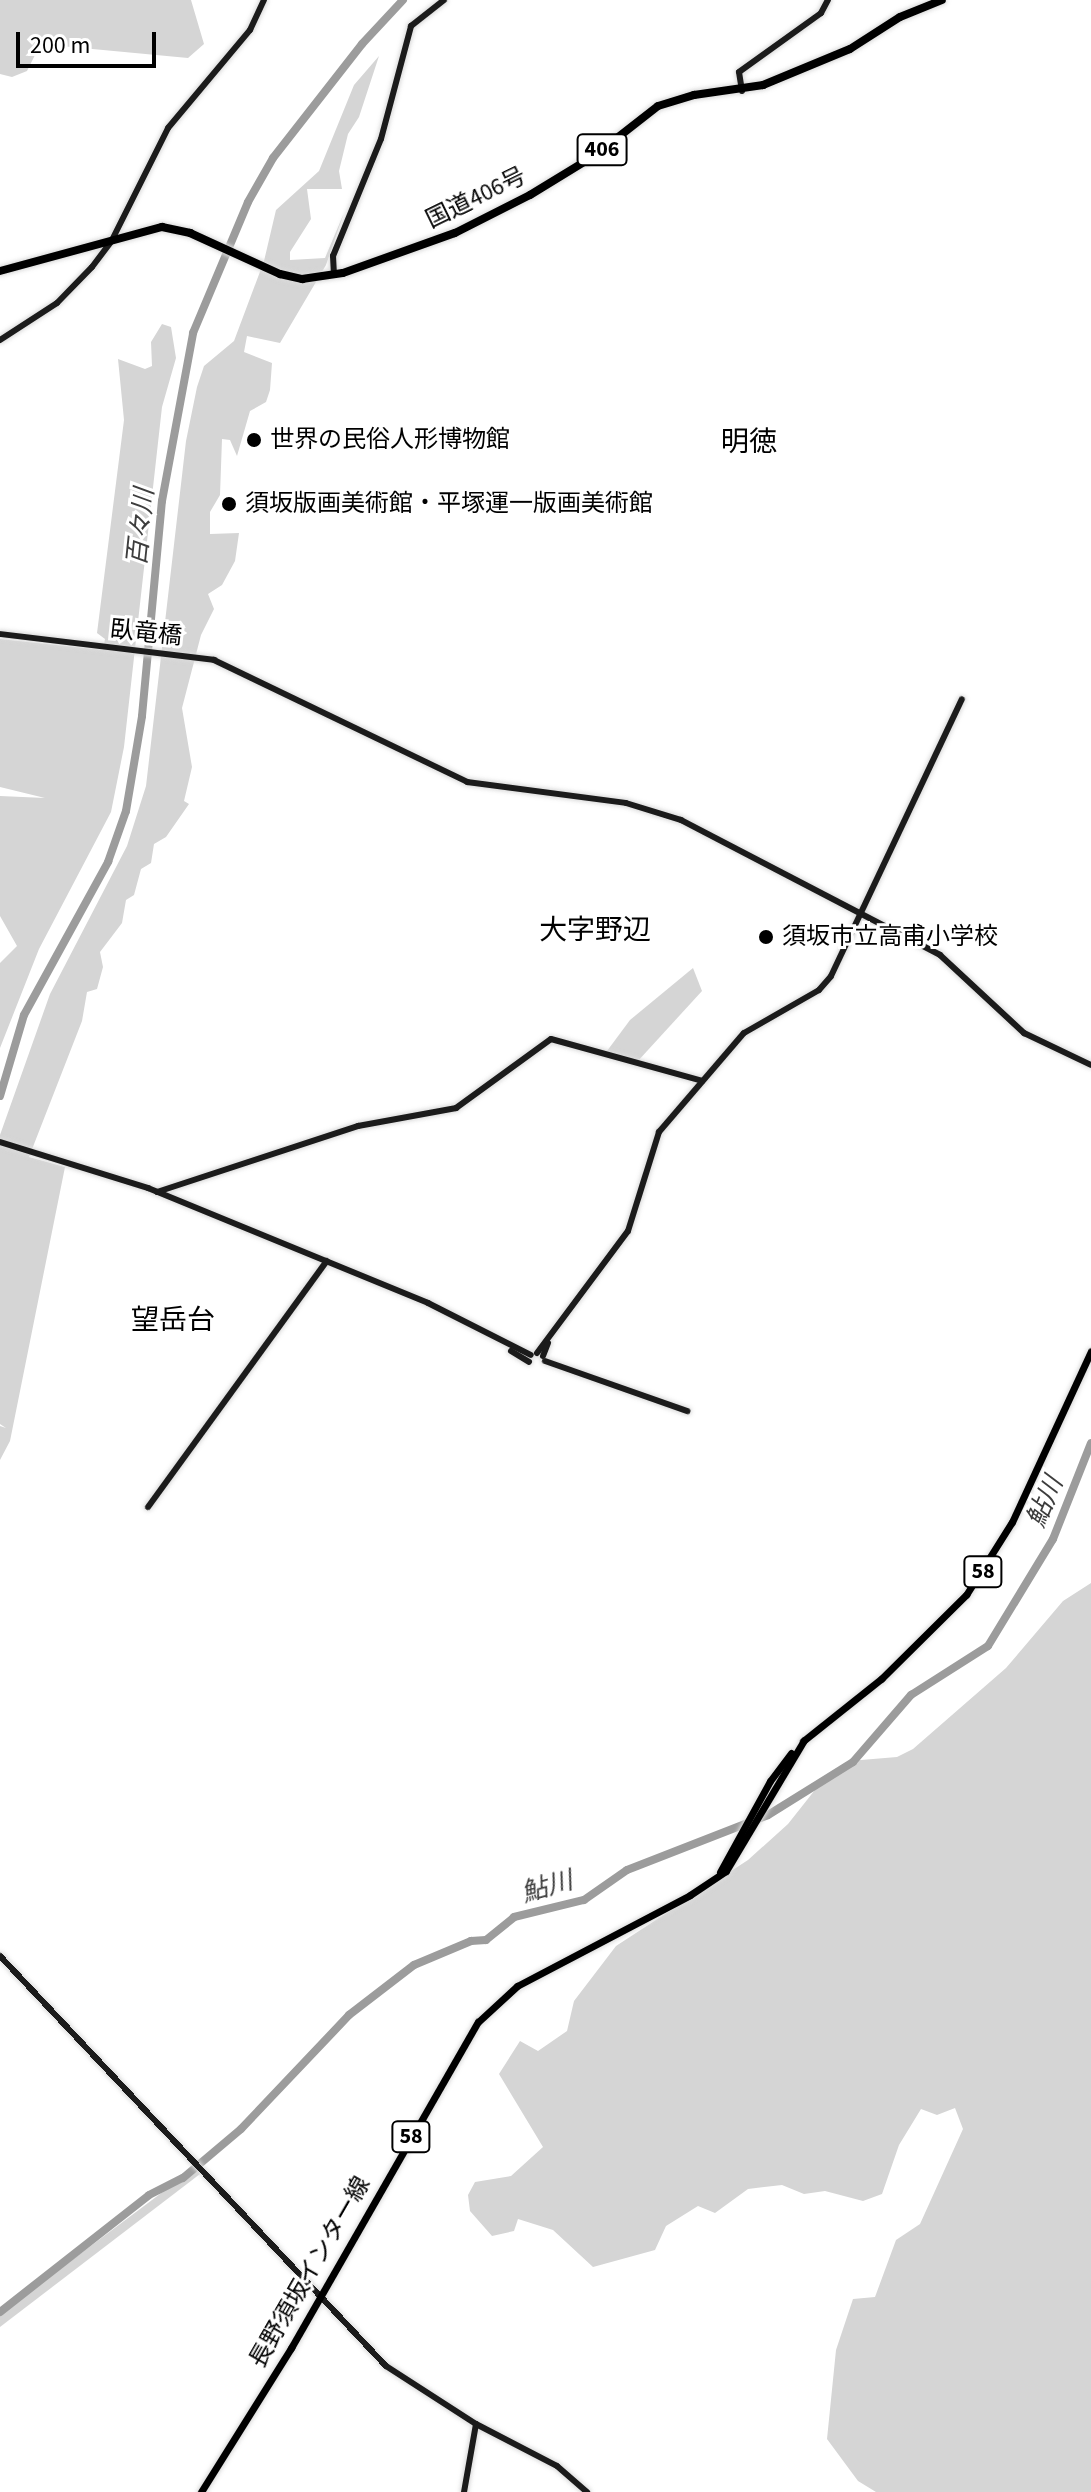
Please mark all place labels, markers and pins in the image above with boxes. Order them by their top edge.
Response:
place label: 世界の民俗人形博物館 [270,426,510,454]
marker: 世界の民俗人形博物館 [245,431,263,449]
place label: 須坂版画美術館・平塚運一版画美術館 [245,490,653,518]
marker: 須坂版画美術館・平塚運一版画美術館 [220,495,238,513]
place label: 須坂市立高甫小学校 [782,923,998,951]
marker: 須坂市立高甫小学校 [757,928,775,946]

